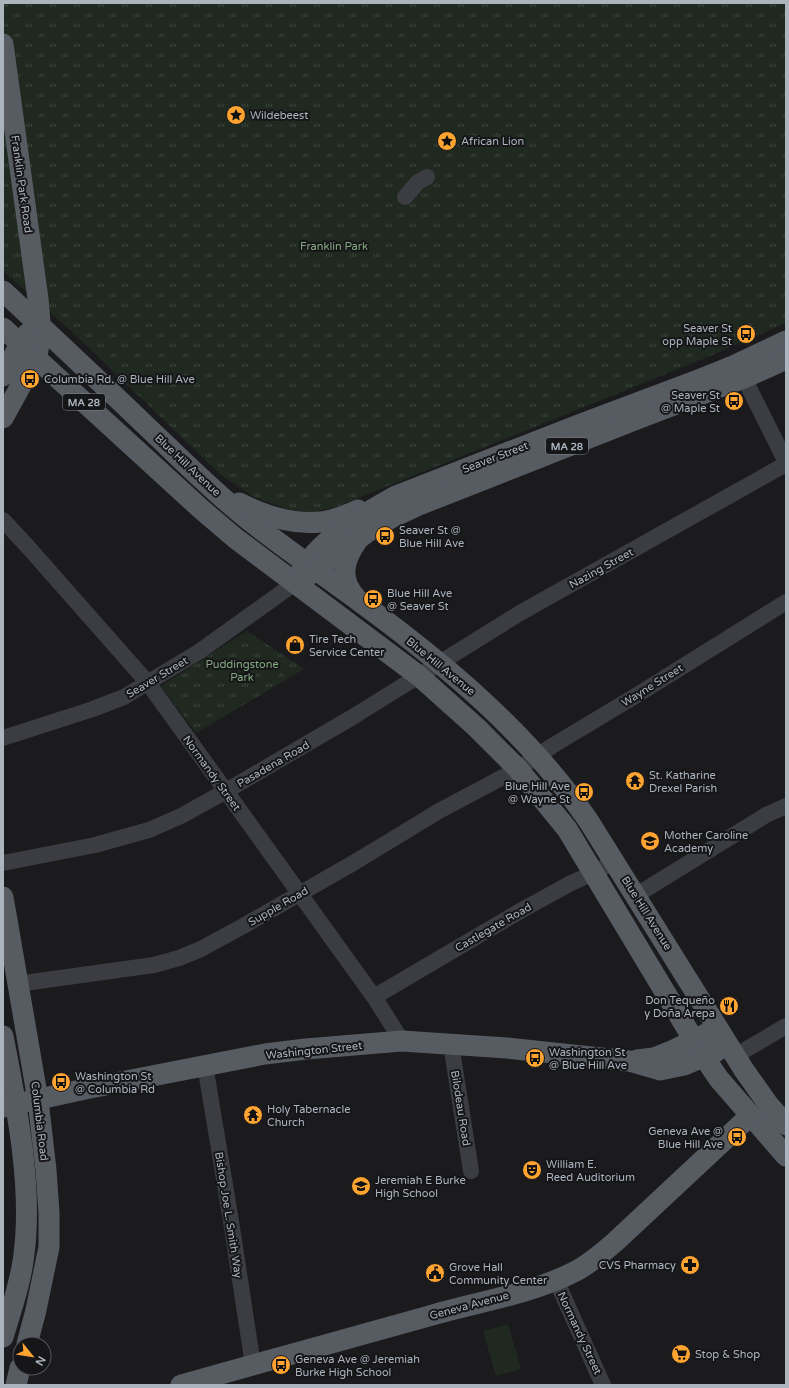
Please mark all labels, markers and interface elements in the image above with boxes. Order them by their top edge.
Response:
place icon: Wildebeest [225,104,247,126]
place label: Wildebeest [250,109,309,122]
place icon: African Lion [436,130,458,152]
street label: Franklin Park Road [8,134,35,234]
place label: African Lion [461,135,524,148]
park label: Franklin Park [300,240,368,253]
place label: Seaver St opp Maple St [662,322,732,348]
bus stop icon: Seaver St opp Maple St [735,323,757,345]
bus stop icon: Columbia Rd. @ Blue Hill Ave [19,368,41,390]
place label: Columbia Rd. @ Blue Hill Ave [44,373,195,386]
place label: Seaver St @ Maple St [661,389,720,415]
bus stop icon: Seaver St @ Maple St [723,390,745,412]
road number: MA 28 [63,394,105,410]
street label: Blue Hill Avenue [152,432,223,499]
road number: MA 28 [546,438,588,454]
street label: Seaver Street [460,439,530,476]
place label: Seaver St @ Blue Hill Ave [399,524,464,550]
bus stop icon: Seaver St @ Blue Hill Ave [374,525,396,547]
street label: Nazing Street [567,545,636,591]
place label: Blue Hill Ave @ Seaver St [387,587,452,613]
bus stop icon: Blue Hill Ave @ Seaver St [362,588,384,610]
place label: Tire Tech Service Center [309,633,385,659]
shop icon: Tire Tech Service Center [284,634,306,656]
street label: Blue Hill Avenue [404,635,478,698]
street label: Seaver Street [124,654,190,701]
park label: Puddingstone Park [205,658,279,684]
street label: Wayne Street [619,661,685,709]
street label: Normandy Street [180,733,243,813]
street label: Pasadena Road [235,738,312,790]
place label: St. Katharine Drexel Parish [649,769,717,795]
temple icon: St. Katharine Drexel Parish [624,770,646,792]
place label: Blue Hill Ave @ Wayne St [505,780,570,806]
bus stop icon: Blue Hill Ave @ Wayne St [573,781,595,803]
place label: Mother Caroline Academy [664,829,748,855]
school or university icon: Mother Caroline Academy [639,830,661,852]
street label: Blue Hill Avenue [619,874,675,953]
street label: Supple Road [246,884,310,929]
street label: Castlegate Road [453,900,534,955]
place label: Don Tequeño y Doña Arepa [644,994,715,1020]
restaurant icon: Don Tequeño y Doña Arepa [718,995,740,1017]
street label: Washington Street [265,1039,363,1062]
place label: Washington St @ Blue Hill Ave [549,1046,627,1072]
bus stop icon: Washington St @ Blue Hill Ave [524,1047,546,1069]
street label: Bilodeau Road [448,1069,473,1147]
place label: Washington St @ Columbia Rd [75,1070,155,1096]
bus stop icon: Washington St @ Columbia Rd [50,1071,72,1093]
street label: Columbia Road [28,1081,51,1162]
place label: Holy Tabernacle Church [267,1103,350,1129]
temple icon: Holy Tabernacle Church [242,1104,264,1126]
place label: Geneva Ave @ Blue Hill Ave [648,1125,723,1151]
bus stop icon: Geneva Ave @ Blue Hill Ave [726,1126,748,1148]
street label: Bishop Joe L. Smith Way [212,1151,245,1279]
place label: William E. Reed Auditorium [546,1158,635,1184]
theatre icon: William E. Reed Auditorium [521,1159,543,1181]
place label: Jeremiah E Burke High School [375,1174,466,1200]
school or university icon: Jeremiah E Burke High School [350,1175,372,1197]
pharmacy icon: CVS Pharmacy [679,1254,701,1276]
place label: CVS Pharmacy [599,1259,676,1272]
place label: Grove Hall Community Center [449,1261,548,1287]
public building icon: Grove Hall Community Center [424,1262,446,1284]
street label: Geneva Avenue [428,1289,510,1322]
street label: Normandy Street [555,1290,604,1377]
north arrow [12,1336,52,1376]
supermarket icon: Stop & Shop [670,1343,692,1365]
place label: Stop & Shop [695,1348,760,1361]
place label: Geneva Ave @ Jeremiah Burke High School [295,1353,420,1379]
text: N [32,1354,48,1368]
bus stop icon: Geneva Ave @ Jeremiah Burke High School [270,1354,292,1376]

